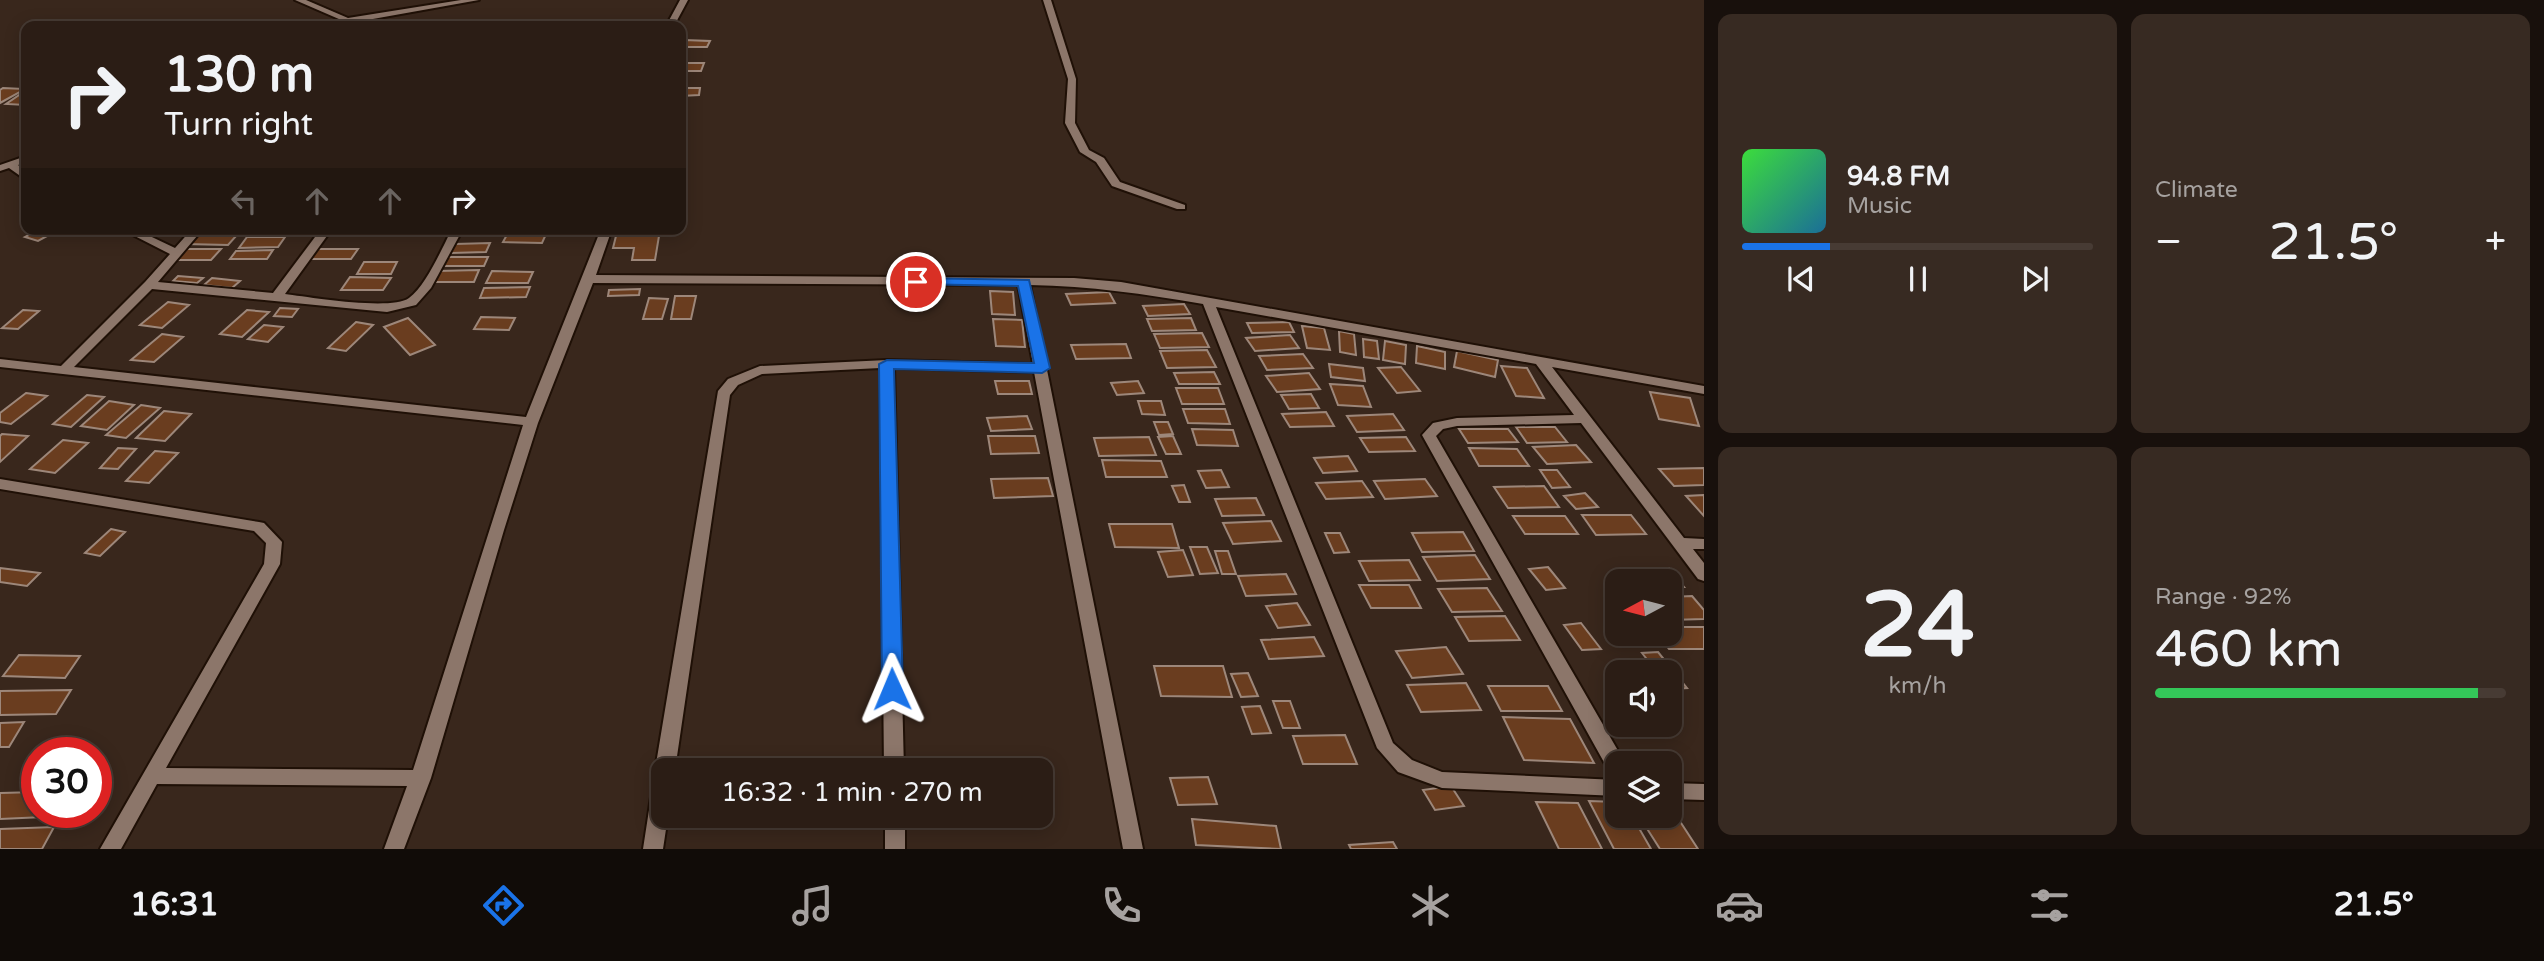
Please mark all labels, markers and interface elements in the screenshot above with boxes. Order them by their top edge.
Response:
text: 130 m [164,46,314,105]
icon: right [49,49,140,140]
text: Turn right [164,106,313,144]
text: 94.8 FM [1847,161,1950,192]
text: Climate [2155,176,2238,204]
icon: left [225,182,263,220]
icon: ahead [298,182,336,220]
icon: ahead [371,182,409,220]
icon: right [444,182,482,220]
text: Music [1847,192,1912,220]
text: 21.5° [2268,211,2398,274]
text: − [2155,219,2182,265]
text: + [2485,219,2506,265]
pin [886,252,946,312]
icon: previous [1782,260,1820,298]
icon: pause [1899,260,1937,298]
icon: next [2016,260,2054,298]
icon: arrive [897,263,935,301]
north arrow [1605,569,1682,646]
map controls [1605,569,1682,828]
text: 24 [1860,571,1975,681]
text: Range · 92% [2155,583,2291,611]
text: 460 km [2155,618,2343,681]
position arrow [855,652,929,726]
button: sound [1605,660,1682,737]
text: km/h [1889,672,1946,700]
speed limit sign: 30 [21,737,112,828]
button: layers [1605,751,1682,828]
text: 16:32 · 1 min · 270 m [721,777,983,808]
icon: directions [479,881,528,930]
icon: music [788,881,837,930]
icon: phone [1097,881,1146,930]
icon: climate [1406,881,1455,930]
icon: car [1715,881,1764,930]
icon: filters [2025,881,2074,930]
text: 16:31 [130,886,219,924]
text: 21.5° [2334,886,2414,924]

